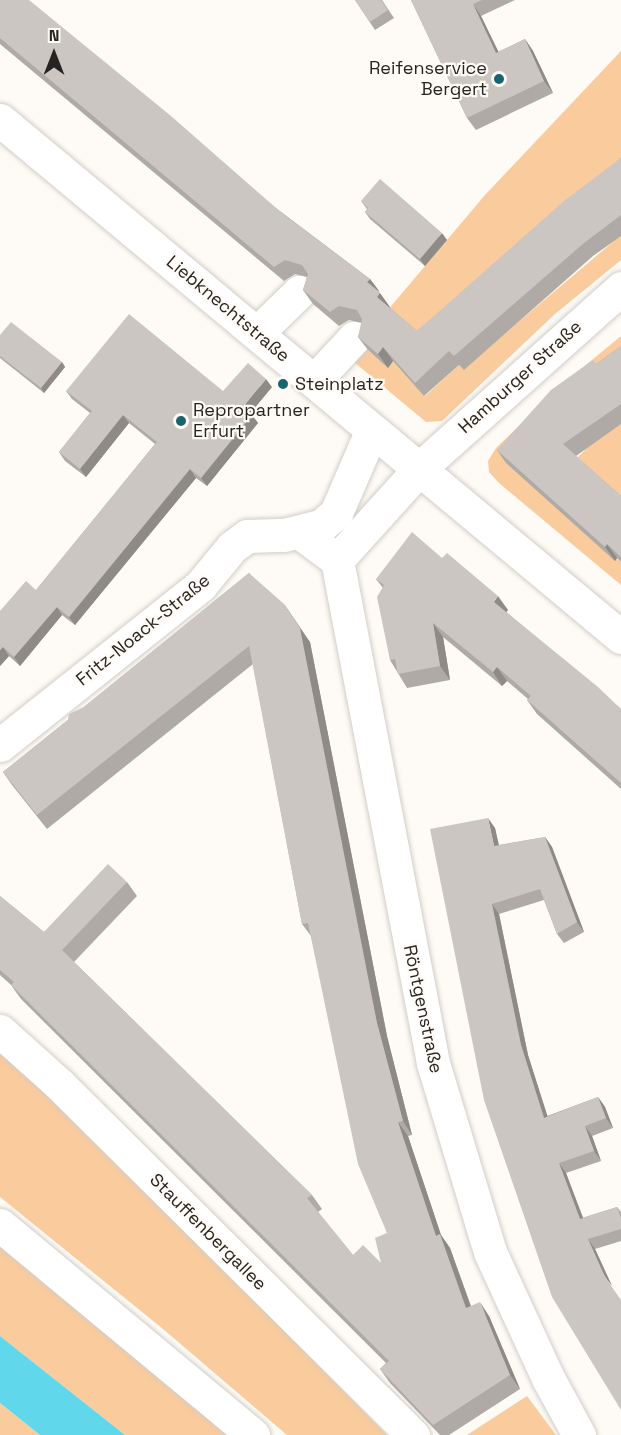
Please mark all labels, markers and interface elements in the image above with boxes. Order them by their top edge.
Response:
north arrow [24,24,84,84]
text: N [49,25,59,46]
place label: Reifenservice Bergert [369,58,487,100]
marker: Reifenservice Bergert [492,72,506,86]
street label: Liebknechtstraße [162,251,294,367]
street label: Hamburger Straße [454,316,586,438]
place label: Steinplatz [295,373,384,395]
marker: Steinplatz [276,377,290,391]
place label: Repropartner Erfurt [193,400,310,442]
marker: Repropartner Erfurt [174,414,188,428]
street label: Fritz-Noack-Straße [72,569,214,691]
street label: Röntgenstraße [399,943,447,1075]
street label: Stauffenbergallee [145,1169,271,1295]

